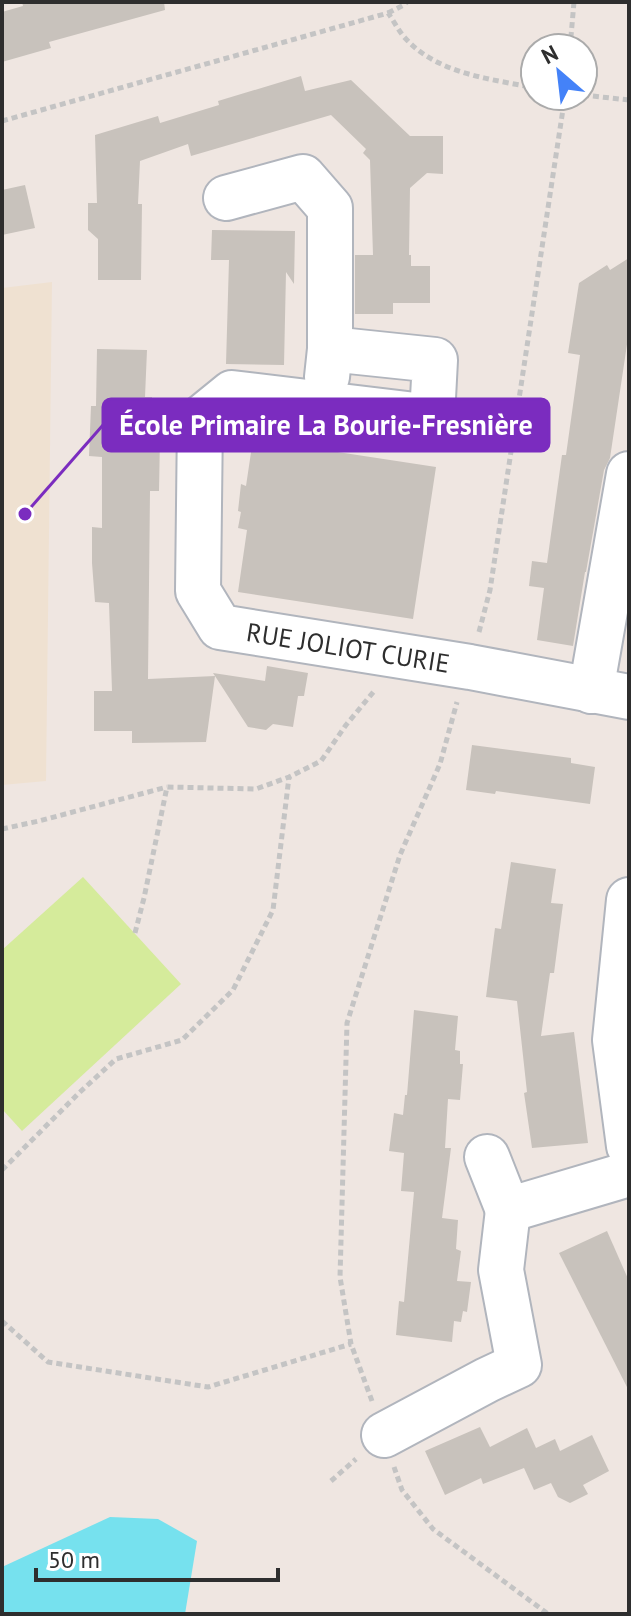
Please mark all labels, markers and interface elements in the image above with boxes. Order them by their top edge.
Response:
north arrow [519,32,599,112]
text: N [537,39,563,70]
callout: École Primaire La Bourie-Fresnière [103,399,549,451]
text: École Primaire La Bourie-Fresnière [119,406,533,443]
street label: RUE JOLIOT CURIE [244,615,452,680]
scale bar [36,1532,278,1582]
text: 50 m [48,1544,100,1575]

